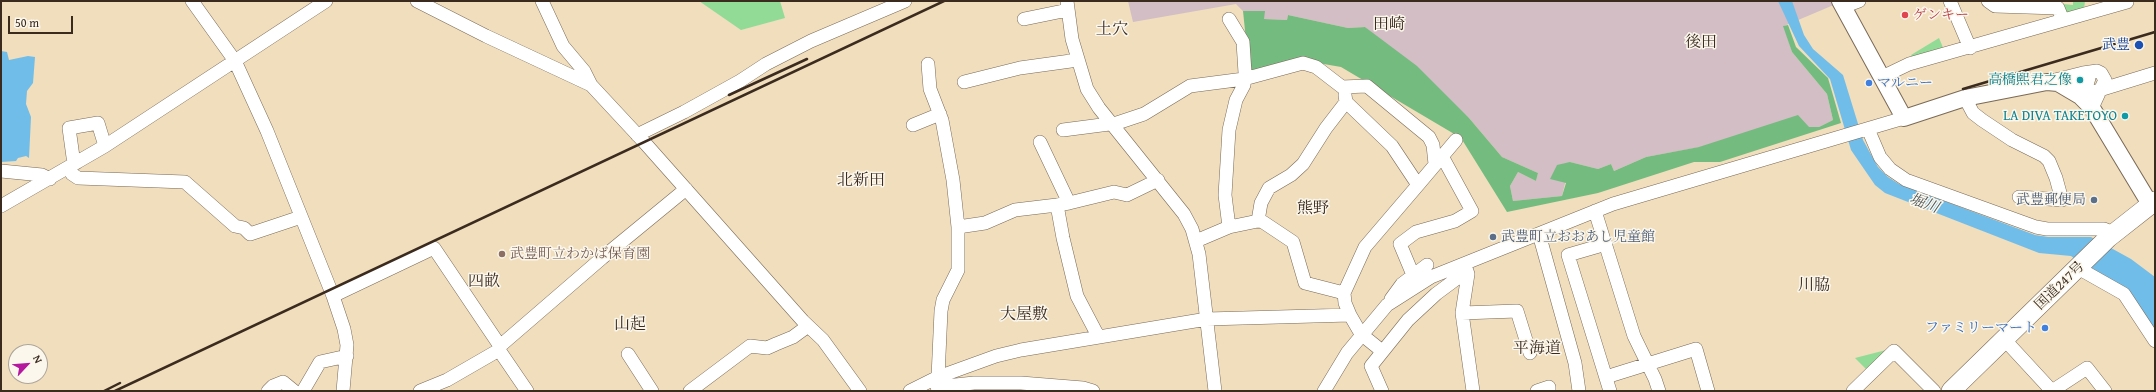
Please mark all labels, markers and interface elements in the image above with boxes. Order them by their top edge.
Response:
place label: ゲンキー [1913,7,1969,23]
scale bar [10,8,75,34]
marker: ゲンキー [1900,10,1910,20]
text: 50 m [15,14,39,31]
district label: 田崎 [1373,15,1405,35]
district label: 土穴 [1096,20,1128,40]
district label: 後田 [1685,33,1717,53]
place label: 武豊 [2102,37,2130,53]
marker: 武豊 [2133,39,2145,51]
place label: 高橋煕君之像 [1988,72,2072,88]
place label: マルニー [1877,75,1933,91]
marker: 高橋煕君之像 [2075,75,2085,85]
marker: マルニー [1864,78,1874,88]
place label: LA DIVA TAKETOYO [2003,108,2117,124]
marker: LA DIVA TAKETOYO [2120,111,2130,121]
district label: 北新田 [837,171,885,191]
water label: 堀川 [1907,190,1941,218]
place label: 武豊郵便局 [2016,192,2086,208]
marker: 武豊郵便局 [2089,195,2099,205]
district label: 熊野 [1297,199,1329,219]
place label: 武豊町立おおあし児童館 [1501,229,1655,245]
marker: 武豊町立おおあし児童館 [1488,232,1498,242]
place label: 武豊町立わかば保育園 [510,246,650,262]
marker: 武豊町立わかば保育園 [497,249,507,259]
street label: 国道247号 [2032,258,2088,314]
district label: 四畝 [468,272,500,292]
district label: 川脇 [1798,276,1830,296]
district label: 大屋敷 [1000,305,1048,325]
district label: 山起 [614,315,646,335]
place label: ファミリーマート [1925,320,2037,336]
marker: ファミリーマート [2040,323,2050,333]
district label: 平海道 [1513,339,1561,359]
north arrow [8,344,48,384]
text: N [29,352,47,366]

